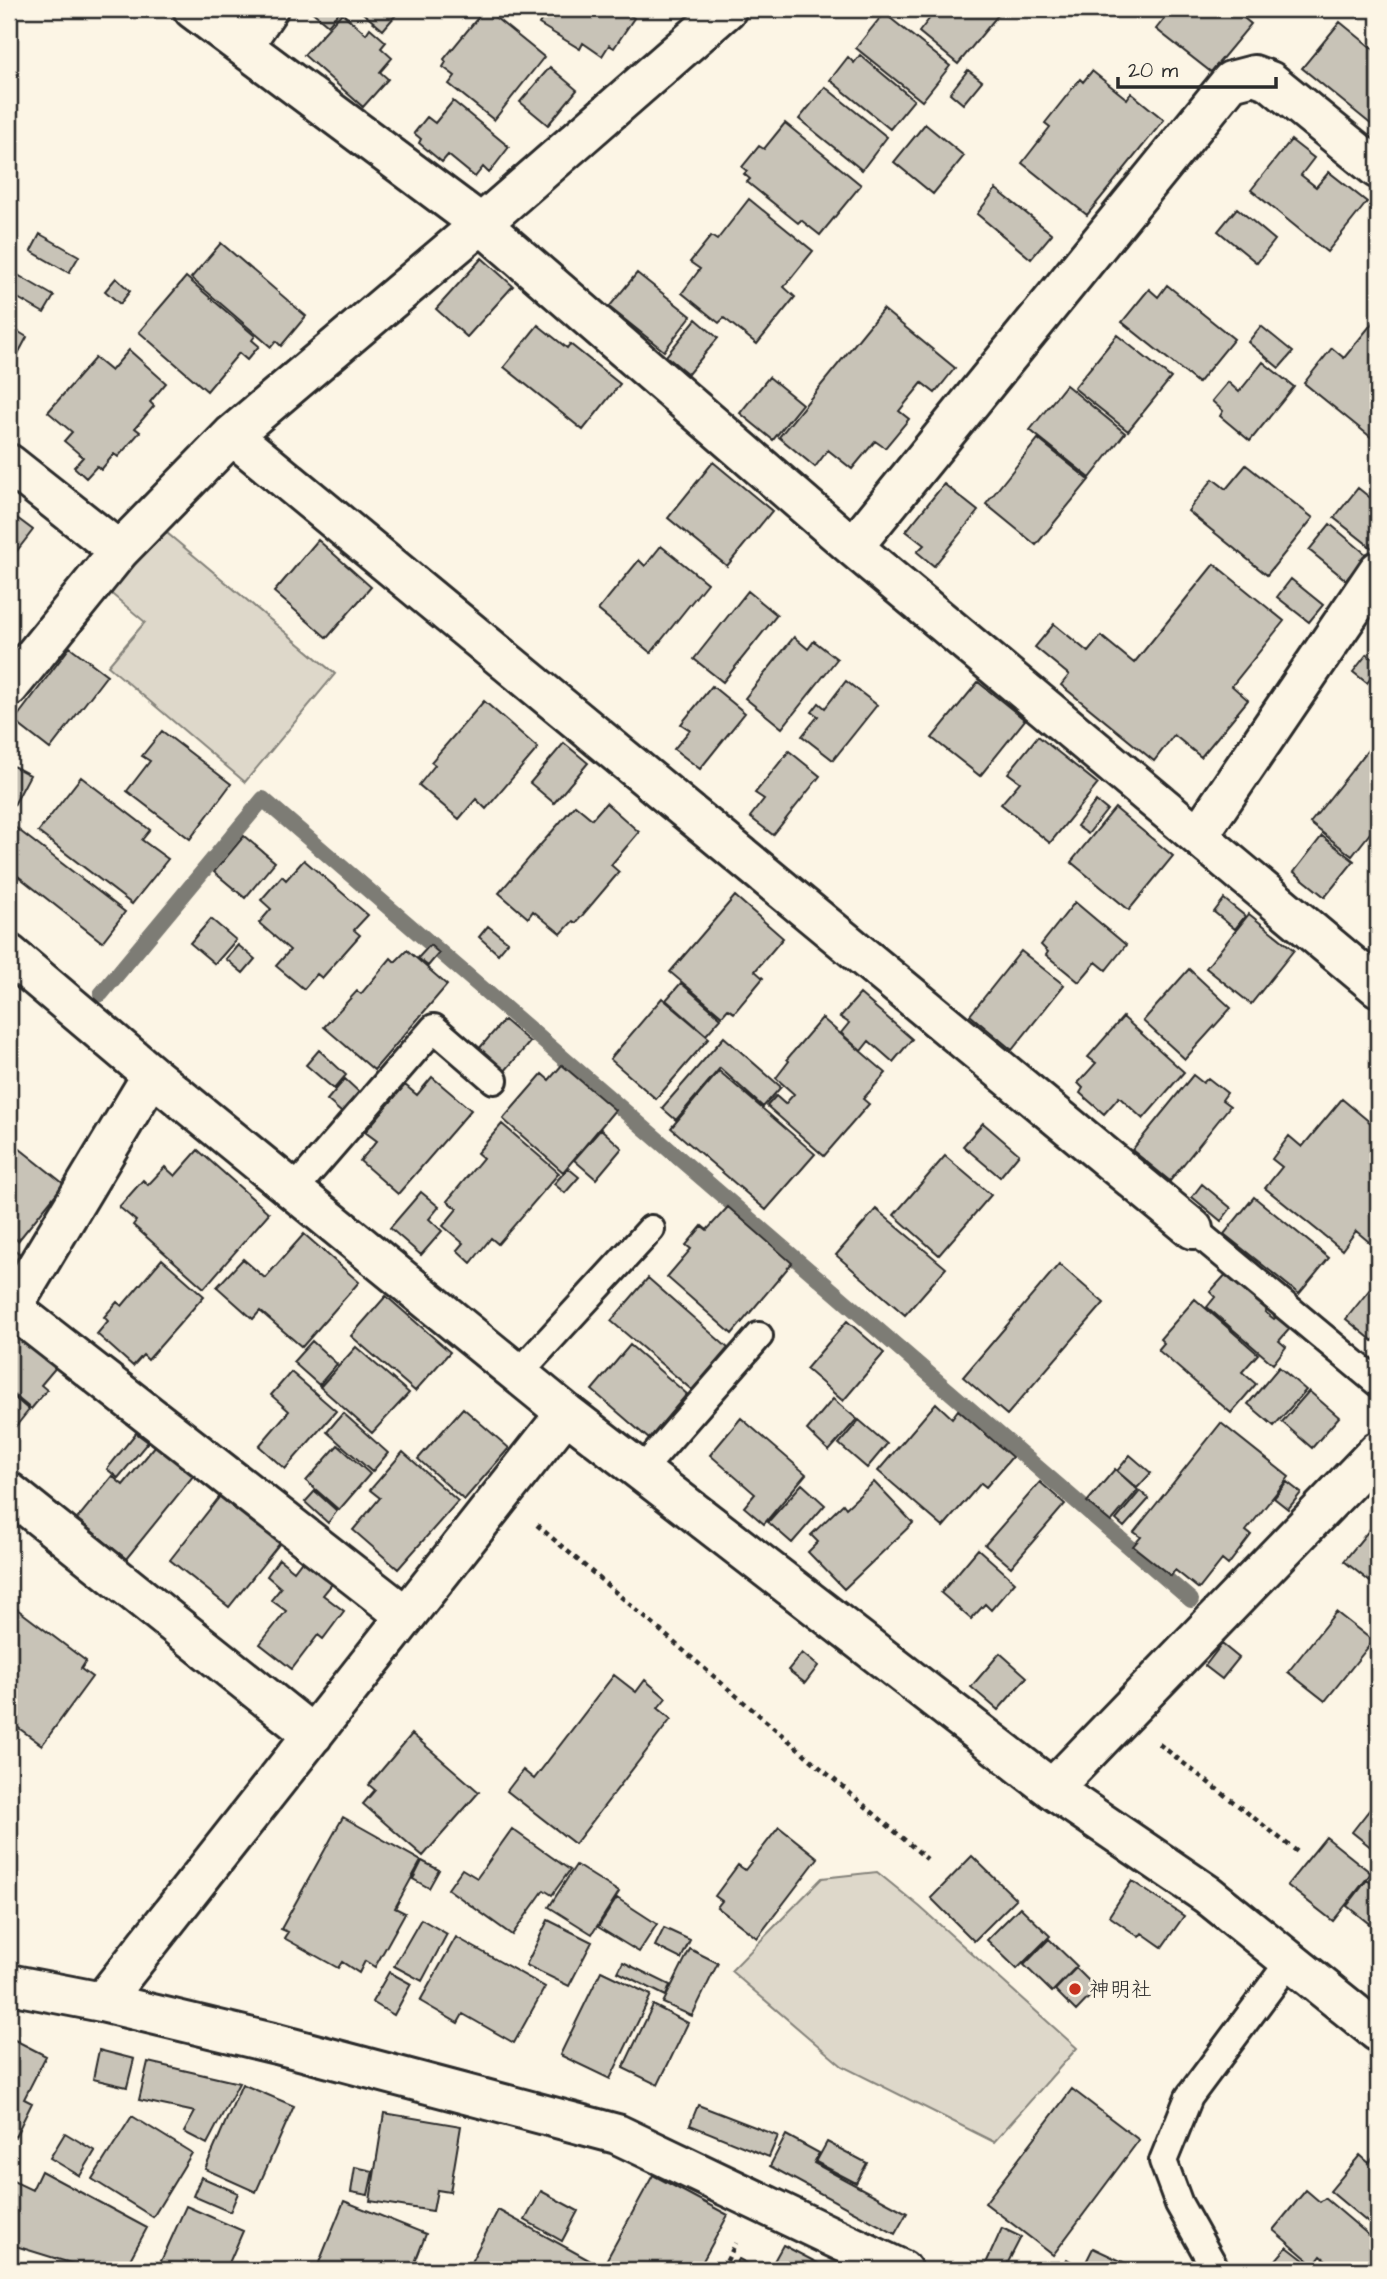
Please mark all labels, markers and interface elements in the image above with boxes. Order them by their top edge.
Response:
scale bar [1118,46,1275,90]
text: 20 m [1128,56,1179,85]
place label: 神明社 [1089,1975,1152,2004]
marker: 神明社 [1067,1981,1083,1997]

